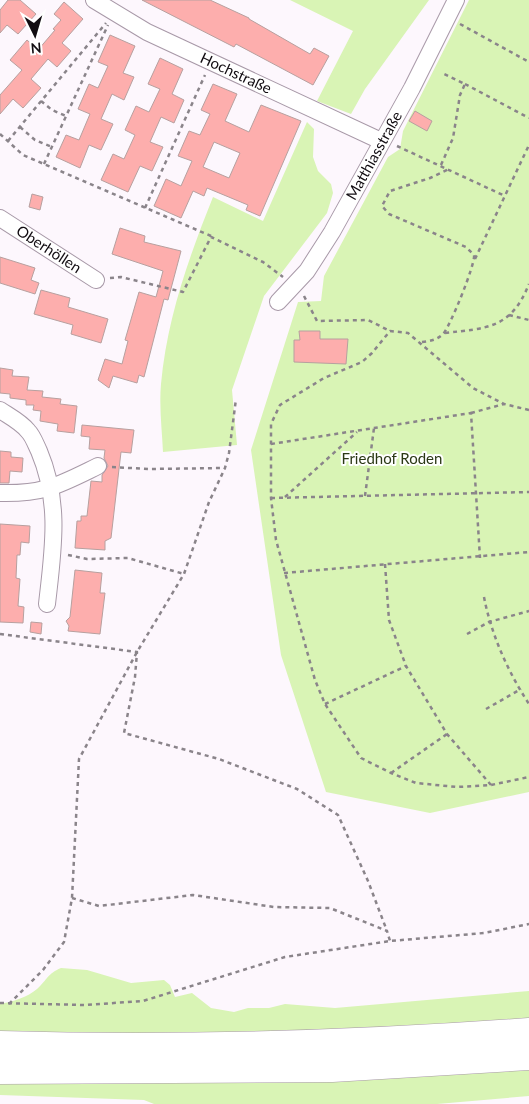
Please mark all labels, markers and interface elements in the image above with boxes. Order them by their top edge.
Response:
north arrow [10,10,60,60]
text: N [30,40,42,57]
street label: Hochstraße [198,48,275,97]
street label: Matthiasstraße [342,108,405,203]
street label: Oberhöllen [13,221,85,276]
park label: Friedhof Roden [342,449,442,467]

